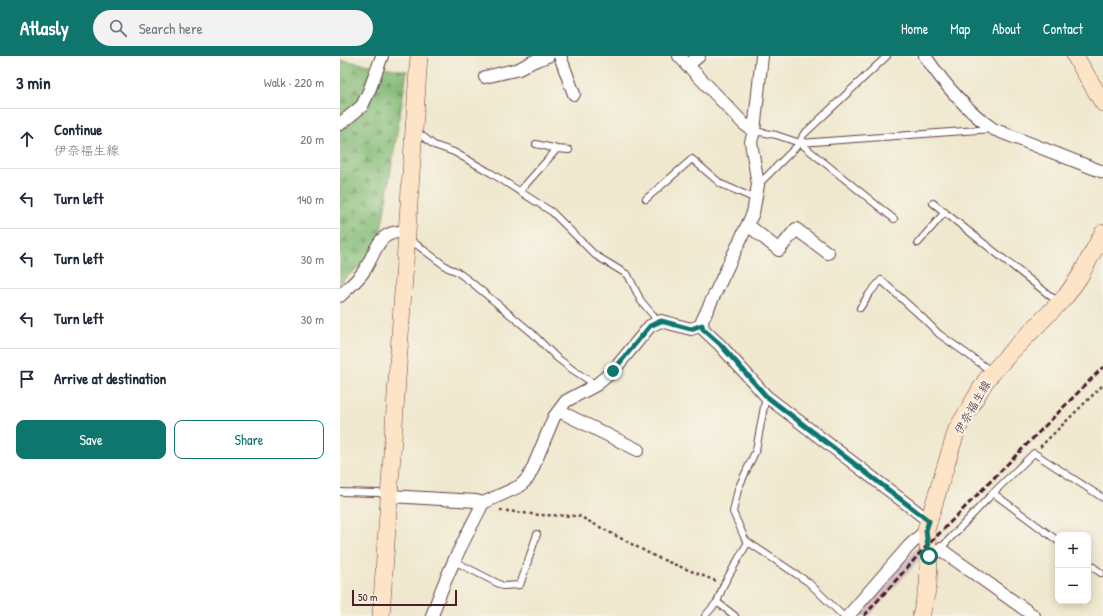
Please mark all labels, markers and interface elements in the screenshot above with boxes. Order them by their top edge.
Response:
search box [93,10,373,46]
text: Atlasly [20,15,69,41]
icon: search [107,17,129,39]
text: Search here [139,18,203,39]
text: Home [901,19,928,38]
text: Map [950,19,970,38]
text: About [992,19,1021,38]
text: Contact [1043,19,1083,38]
text: 3 min [16,71,51,94]
text: Walk · 220 m [264,73,324,91]
text: Continue [54,119,102,140]
icon: ahead [16,128,38,150]
text: 20 m [300,130,324,148]
text: 伊奈福生線 [54,141,119,159]
icon: left [16,188,38,210]
text: Turn left [54,188,104,209]
text: 140 m [297,190,324,208]
icon: left [16,248,38,270]
text: Turn left [54,248,104,269]
text: 30 m [301,250,324,268]
icon: left [16,308,38,330]
text: Turn left [54,308,104,329]
text: 30 m [301,310,324,328]
route end [604,362,622,380]
icon: arrive [16,368,38,390]
text: Arrive at destination [54,368,166,389]
street label: 伊奈福生線 [950,377,994,437]
button: Save [16,420,166,459]
button: Share [174,420,324,459]
map controls [1055,532,1091,604]
button: + [1055,532,1091,568]
route start [920,547,938,565]
button: − [1055,568,1091,604]
scale bar [352,588,457,607]
text: 50 m [358,590,378,604]

